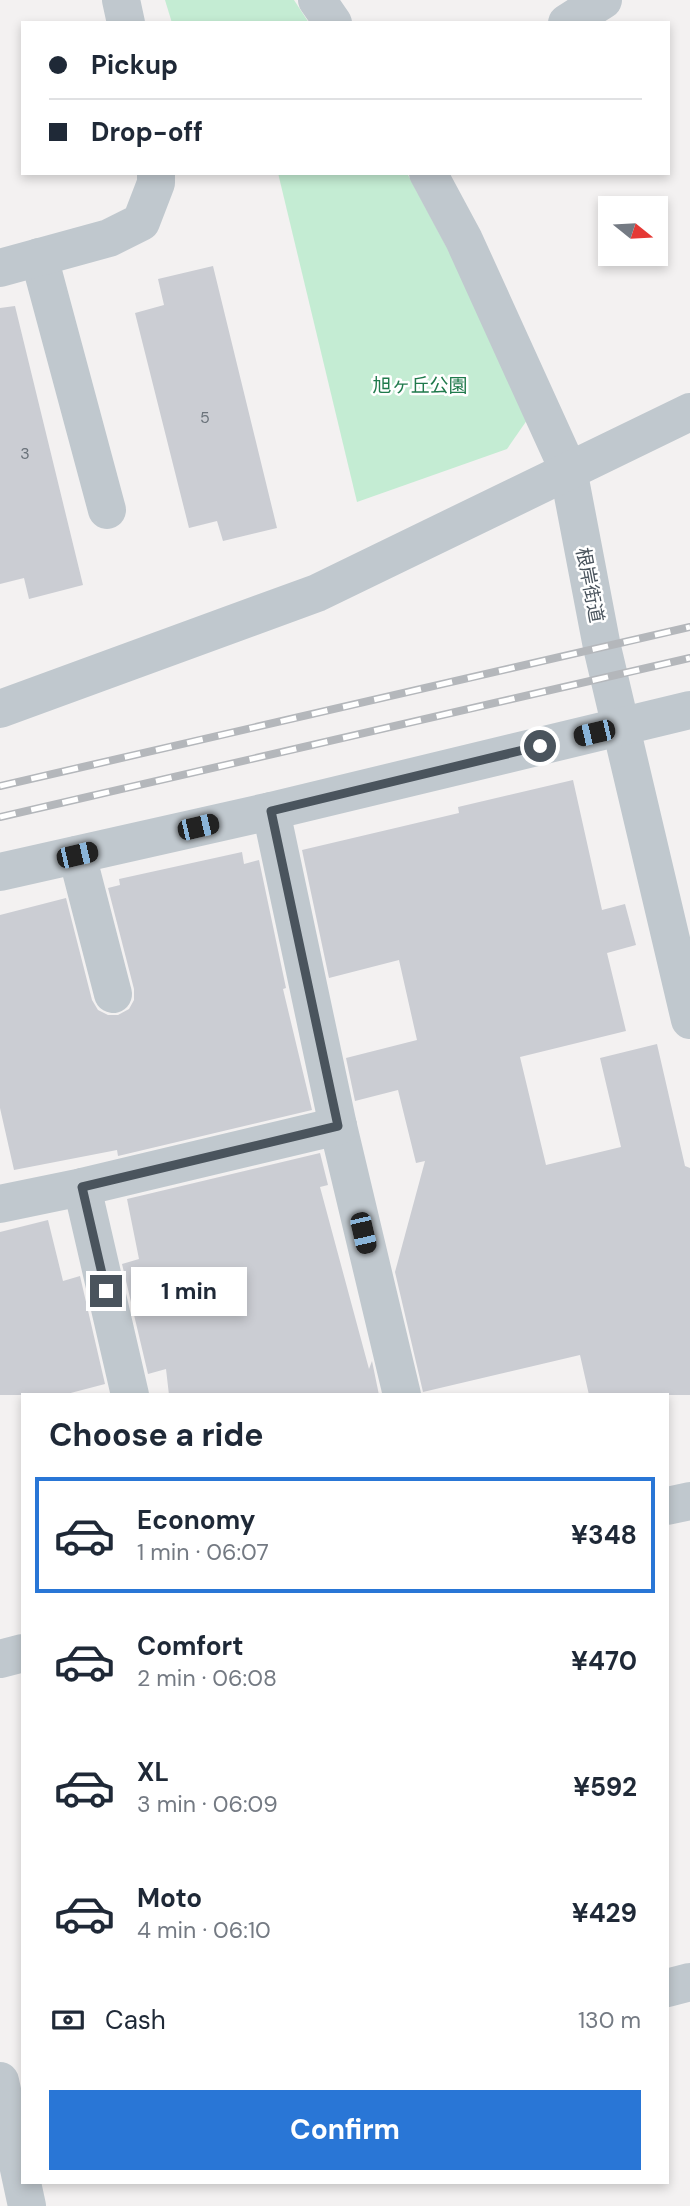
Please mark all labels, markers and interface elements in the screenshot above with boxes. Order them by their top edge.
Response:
text: Pickup [91,48,178,82]
text: Drop-off [91,115,203,149]
north arrow [598,196,668,266]
map controls [598,196,668,266]
park label: 旭ヶ丘公園 [372,373,468,398]
house number: 5 [200,407,210,428]
house number: 3 [20,443,30,464]
street label: 根岸街道 [570,545,610,625]
car [572,718,617,748]
route start [524,730,556,762]
car [176,812,221,842]
car [55,840,100,870]
car [349,1210,378,1256]
callout: 1 min [130,1266,246,1316]
route end [90,1275,122,1307]
text: 1 min [161,1276,217,1306]
text: Choose a ride [49,1414,264,1456]
text: Economy [137,1503,255,1537]
icon: car [53,1504,116,1567]
text: ¥348 [571,1518,637,1552]
text: 1 min · 06:07 [137,1537,269,1567]
text: Comfort [137,1629,243,1663]
icon: car [53,1630,116,1693]
text: ¥470 [571,1644,637,1678]
text: 2 min · 06:08 [137,1663,277,1693]
text: XL [137,1755,169,1789]
icon: car [53,1756,116,1819]
text: ¥592 [573,1770,637,1804]
text: 3 min · 06:09 [137,1789,278,1819]
text: Moto [137,1881,202,1915]
icon: car [53,1882,116,1945]
text: ¥429 [572,1896,637,1930]
text: 4 min · 06:10 [137,1915,271,1945]
icon: cash [49,2001,87,2039]
text: Cash [105,2003,166,2037]
text: 130 m [578,2005,641,2035]
button: Confirm [49,2090,641,2170]

